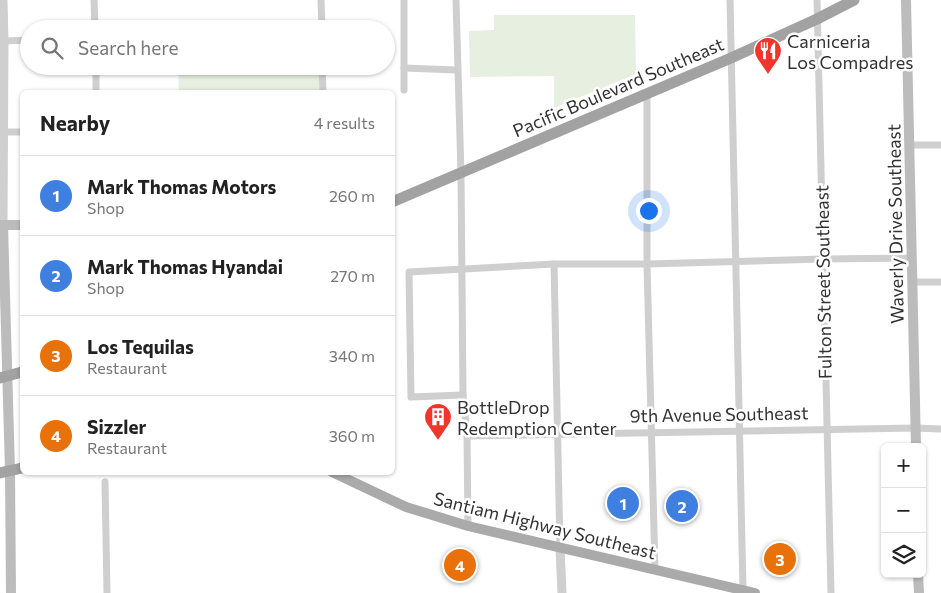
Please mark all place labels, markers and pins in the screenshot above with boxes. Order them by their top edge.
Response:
place label: Carniceria Los Compadres [787,30,913,73]
restaurant icon: Carniceria Los Compadres [753,36,783,75]
place label: BottleDrop Redemption Center [457,396,617,439]
building icon: BottleDrop Redemption Center [423,402,453,441]
pin: 1 [607,484,639,522]
pin: 2 [666,487,698,525]
pin: 3 [764,540,796,578]
pin: 4 [444,546,476,584]

